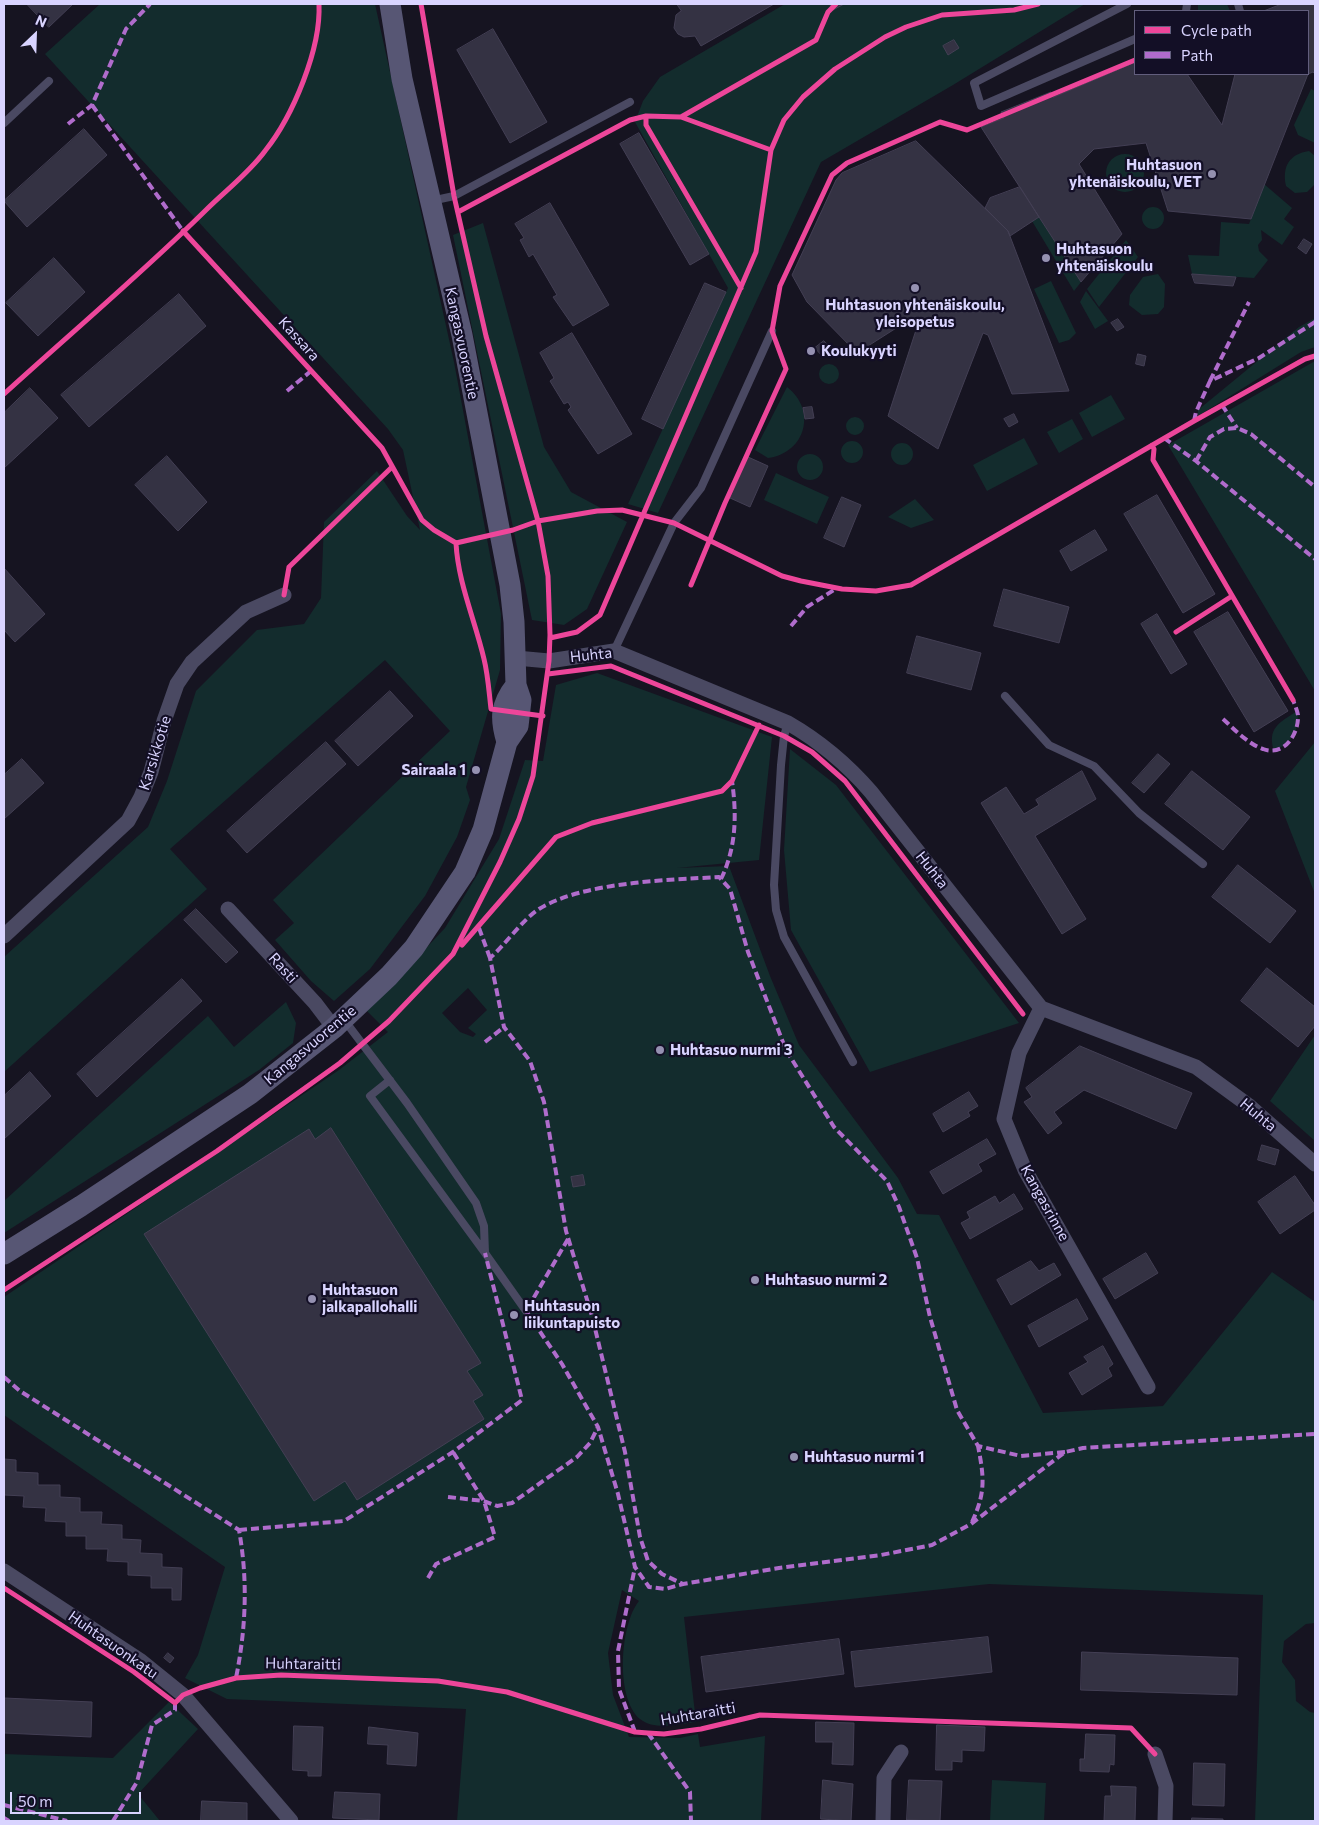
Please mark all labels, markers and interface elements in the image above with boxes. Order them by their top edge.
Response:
north arrow [10,10,60,60]
legend [1134,10,1309,75]
text: N [33,11,50,31]
text: Cycle path [1181,21,1252,39]
text: Path [1181,46,1213,64]
place label: Huhtasuon yhtenäiskoulu, VET [1069,156,1202,191]
marker: Huhtasuon yhtenäiskoulu, VET [1206,168,1218,180]
place label: Huhtasuon yhtenäiskoulu [1056,240,1153,275]
marker: Huhtasuon yhtenäiskoulu [1040,252,1052,264]
marker: Huhtasuon yhtenäiskoulu, yleisopetus [909,282,921,294]
street label: Kangasvuorentie [441,285,483,401]
place label: Huhtasuon yhtenäiskoulu, yleisopetus [825,296,1005,331]
street label: Kassara [275,313,323,365]
place label: Koulukyyti [821,342,897,360]
marker: Koulukyyti [805,345,817,357]
street label: Huhta [569,644,613,666]
street label: Karsikkotie [135,714,175,792]
place label: Sairaala 1 [401,761,466,779]
marker: Sairaala 1 [470,764,482,776]
street label: Huhta [912,848,952,892]
street label: Rasti [265,949,301,987]
street label: Kangasvuorentie [260,1001,360,1089]
place label: Huhtasuo nurmi 3 [670,1041,792,1059]
marker: Huhtasuo nurmi 3 [654,1044,666,1056]
street label: Huhta [1236,1095,1280,1135]
street label: Kangasrinne [1017,1162,1073,1244]
place label: Huhtasuo nurmi 2 [765,1271,887,1289]
marker: Huhtasuo nurmi 2 [749,1274,761,1286]
place label: Huhtasuon jalkapallohalli [322,1281,418,1316]
marker: Huhtasuon jalkapallohalli [306,1293,318,1305]
place label: Huhtasuon liikuntapuisto [524,1297,620,1332]
marker: Huhtasuon liikuntapuisto [508,1309,520,1321]
place label: Huhtasuo nurmi 1 [804,1448,924,1466]
marker: Huhtasuo nurmi 1 [788,1451,800,1463]
street label: Huhtasuonkatu [65,1607,161,1683]
street label: Huhtaraitti [265,1654,341,1674]
street label: Huhtaraitti [659,1699,737,1729]
scale bar [12,1782,144,1814]
text: 50 m [18,1792,52,1810]

